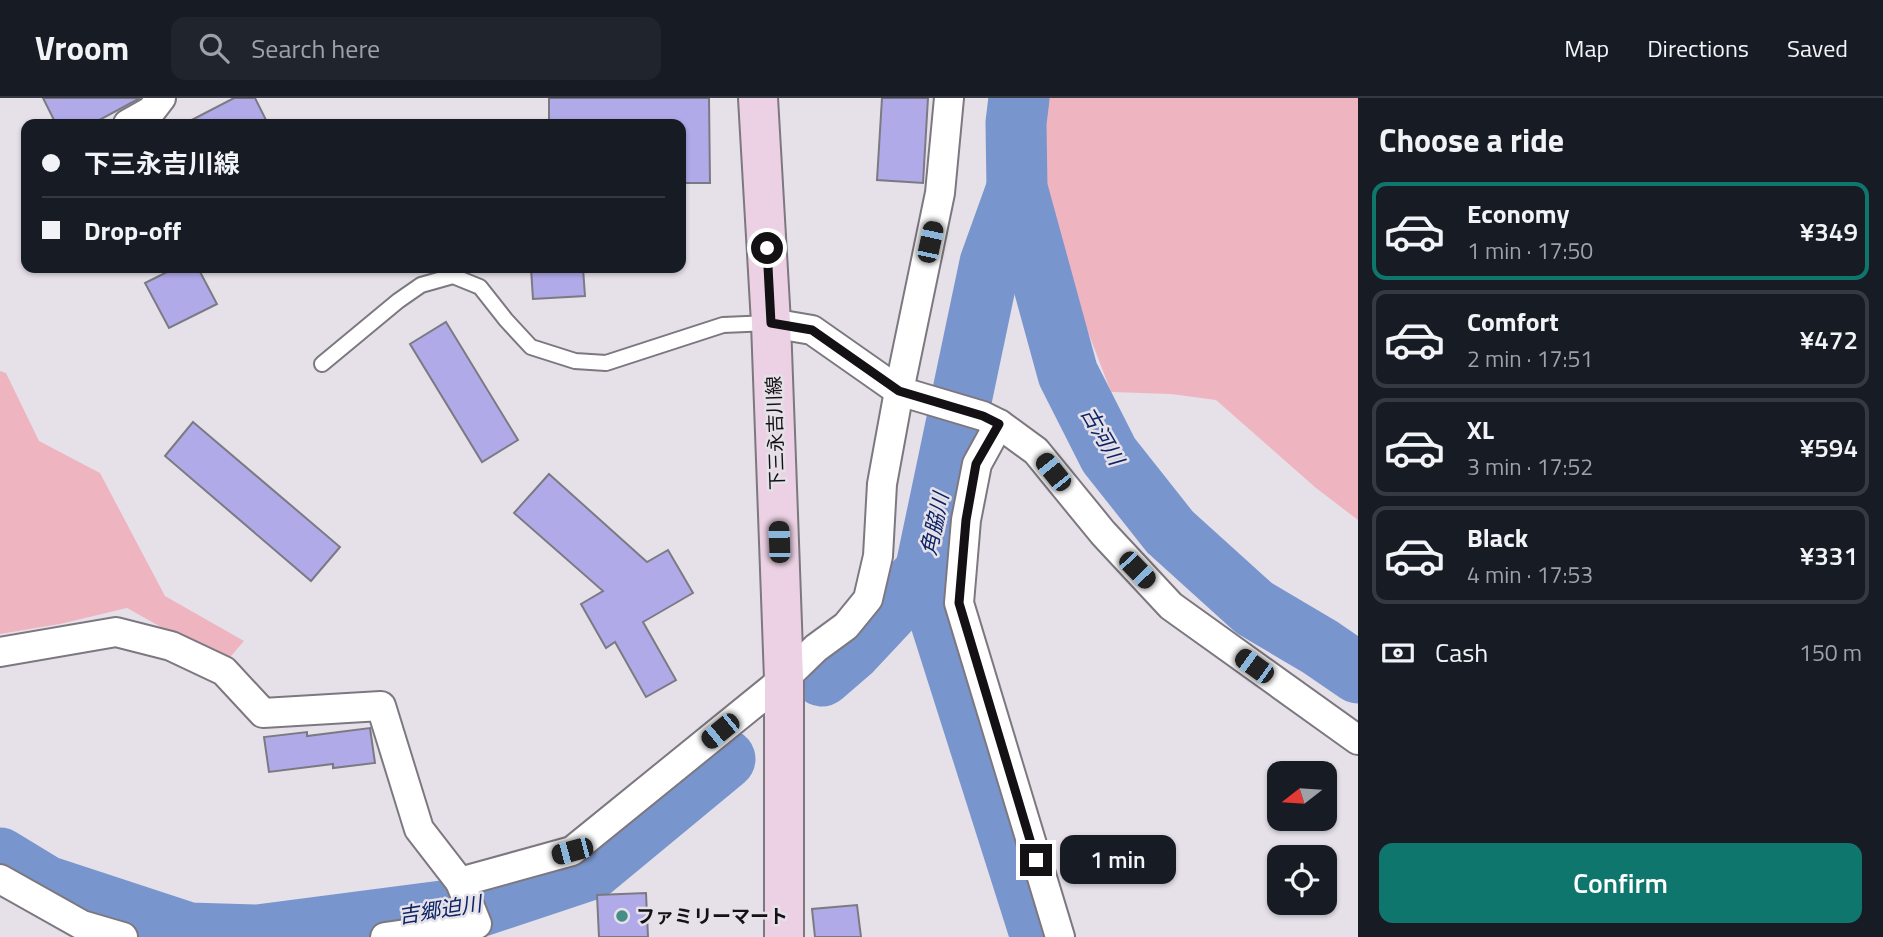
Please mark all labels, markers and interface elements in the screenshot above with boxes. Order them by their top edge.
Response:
search box [171,17,661,80]
text: Vroom [35,23,129,73]
icon: search [195,29,233,67]
text: Search here [251,29,380,68]
text: Map [1564,30,1609,66]
text: Directions [1647,30,1749,66]
text: Saved [1787,30,1848,66]
text: Choose a ride [1379,116,1564,164]
text: 下三永吉川線 [84,144,240,183]
text: Economy [1467,194,1569,233]
icon: car [1383,200,1446,263]
text: Drop-off [84,211,181,250]
text: ¥349 [1800,212,1858,251]
car [916,219,945,265]
route start [751,232,783,264]
text: 1 min · 17:50 [1467,233,1593,268]
text: Comfort [1467,302,1559,341]
icon: car [1383,308,1446,371]
text: ¥472 [1800,320,1858,359]
text: 2 min · 17:51 [1467,341,1593,376]
street label: 下三永吉川線 [758,376,791,490]
water label: 古河川 [1073,400,1133,473]
text: XL [1467,410,1494,449]
icon: car [1383,416,1446,479]
text: ¥594 [1800,428,1858,467]
car [1032,449,1075,495]
text: 3 min · 17:52 [1467,449,1593,484]
water label: 角脇川 [912,488,957,558]
text: Black [1467,518,1528,557]
car [768,521,791,563]
icon: car [1383,524,1446,587]
text: ¥331 [1800,536,1858,575]
car [1115,548,1160,592]
text: 4 min · 17:53 [1467,557,1593,592]
text: Cash [1435,633,1488,672]
icon: cash [1379,634,1417,672]
text: 150 m [1799,635,1862,670]
car [1231,645,1278,687]
car [698,710,743,752]
north arrow [1267,761,1337,831]
map controls [1267,761,1337,915]
car [549,835,596,867]
callout: 1 min [1060,836,1176,884]
text: 1 min [1090,842,1146,877]
button: Confirm [1379,843,1862,923]
route end [1020,844,1052,876]
button: locate [1267,845,1337,915]
water label: 吉郷迫川 [396,886,486,931]
place label: ファミリーマート [636,901,788,930]
marker: ファミリーマート [614,908,630,924]

